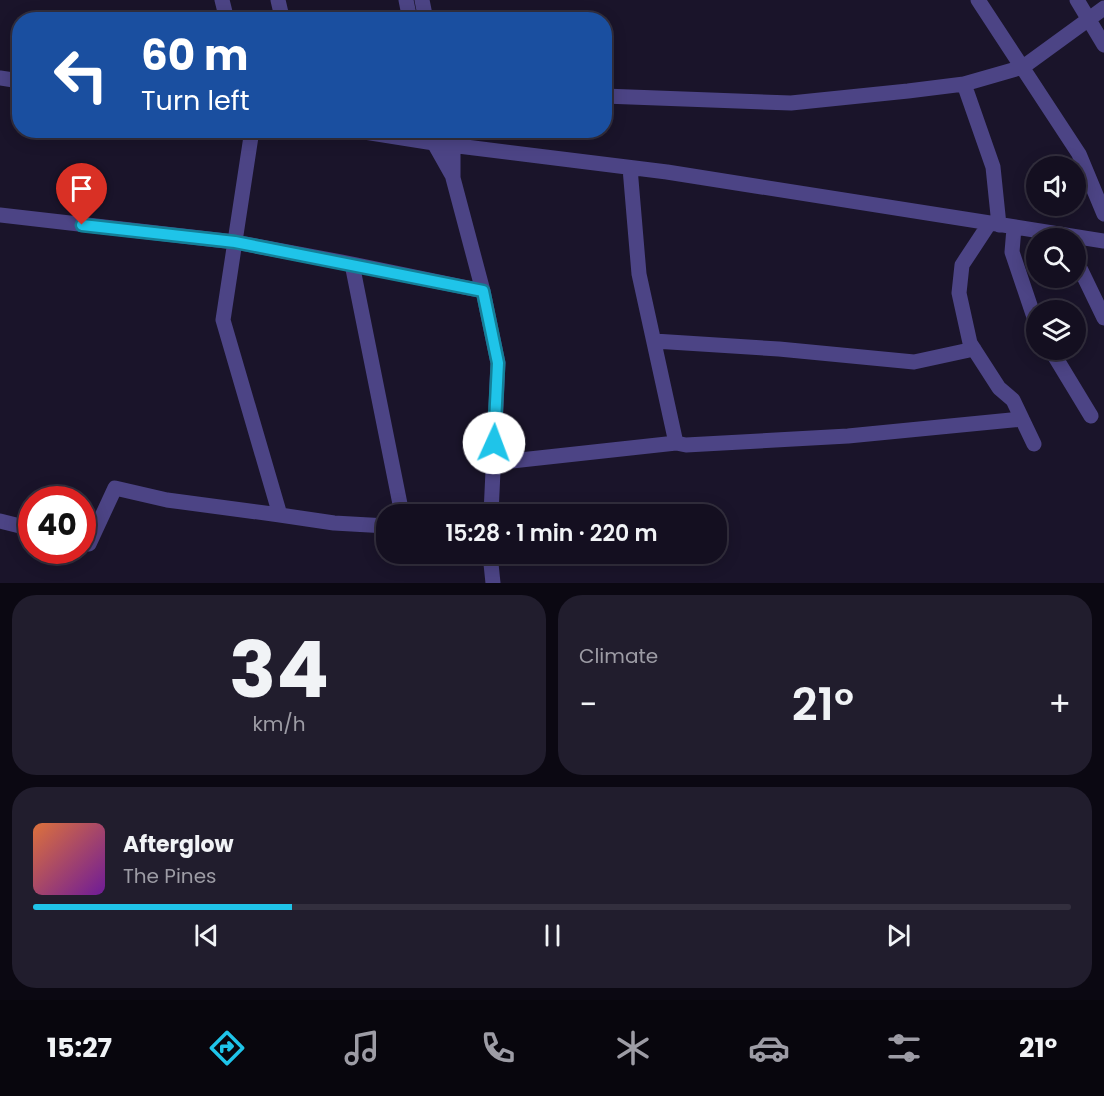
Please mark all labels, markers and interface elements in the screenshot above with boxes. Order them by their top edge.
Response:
text: 60 m [141,26,249,85]
icon: left [42,36,120,114]
text: Turn left [141,82,250,119]
map controls [1026,156,1086,360]
button: sound [1026,156,1086,216]
pin [56,163,107,225]
icon: arrive [65,172,98,205]
button: search [1026,228,1086,288]
button: layers [1026,300,1086,360]
position arrow [462,411,526,475]
speed limit sign: 40 [18,486,96,564]
text: 15:28 · 1 min · 220 m [445,518,658,549]
text: 34 [229,615,329,724]
text: Climate [579,642,658,670]
text: 21° [792,673,854,736]
text: − [579,681,597,728]
text: + [1048,681,1071,728]
text: km/h [252,710,306,738]
text: Afterglow [123,829,234,860]
text: The Pines [123,862,217,890]
icon: previous [190,919,223,952]
icon: pause [536,919,569,952]
icon: next [882,919,915,952]
icon: directions [206,1027,248,1069]
icon: music [341,1027,383,1069]
icon: phone [477,1027,519,1069]
icon: climate [612,1027,654,1069]
icon: car [748,1027,790,1069]
icon: filters [883,1027,925,1069]
text: 15:27 [47,1029,112,1066]
text: 21° [1019,1029,1057,1066]

